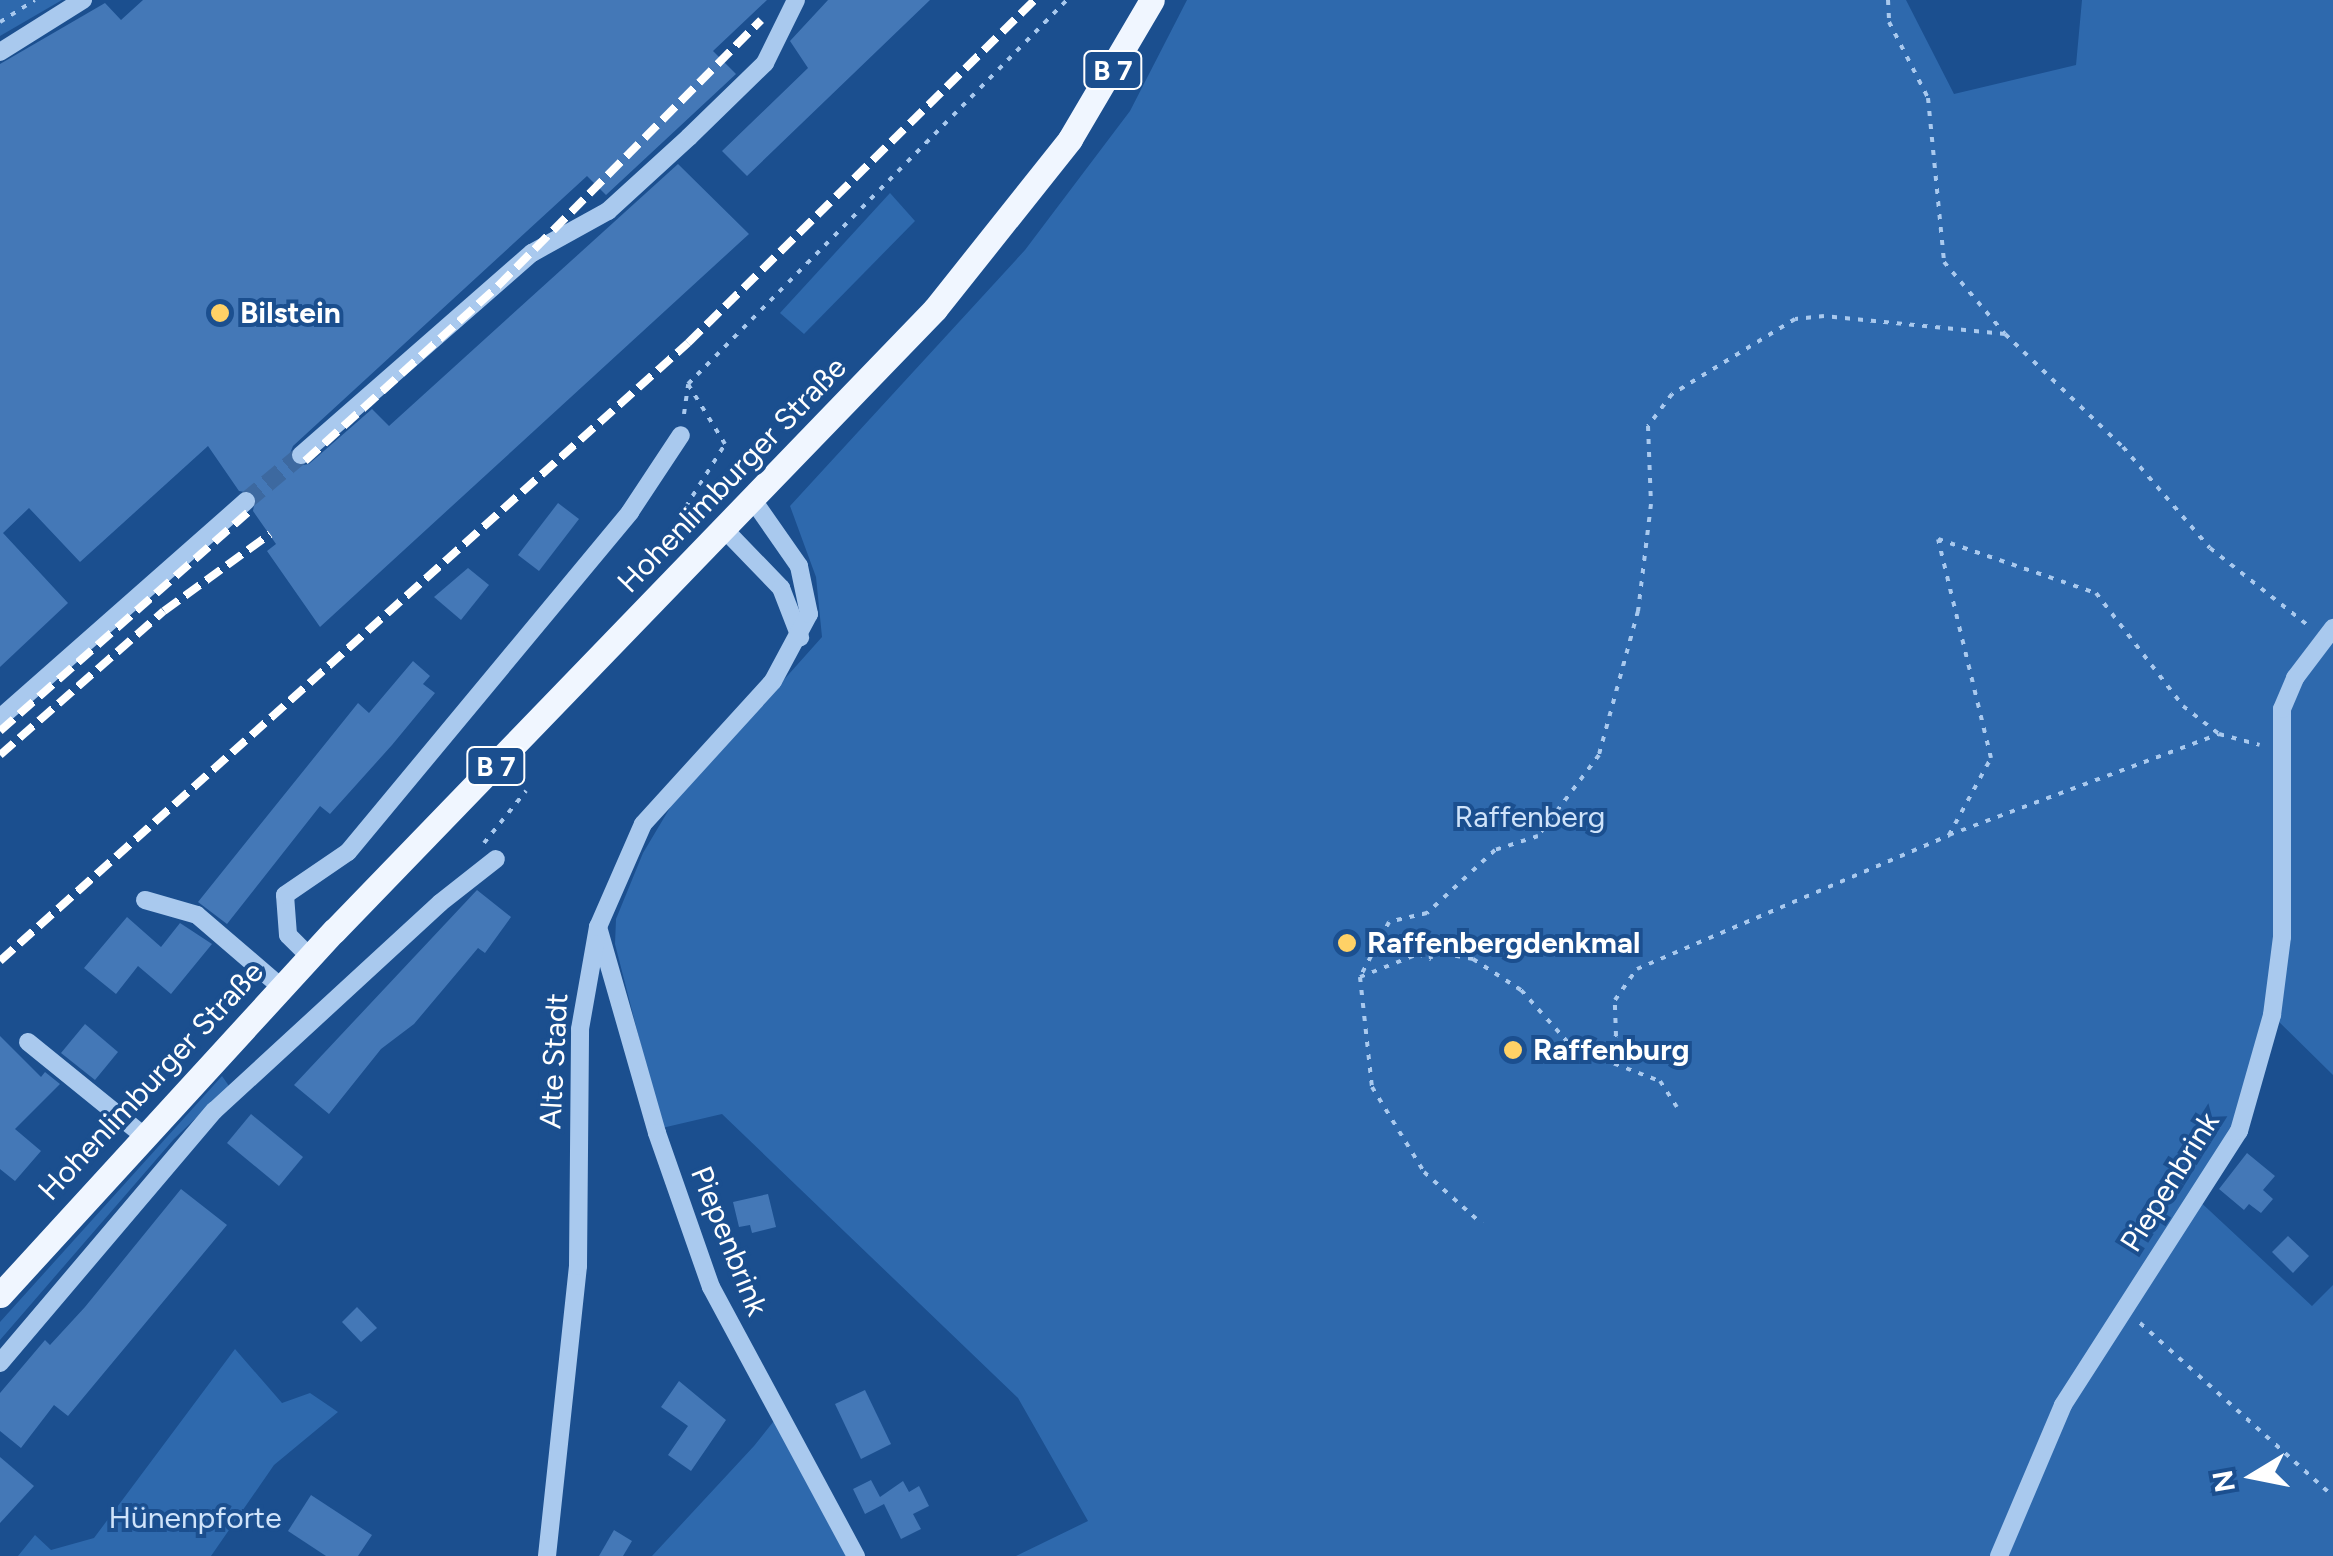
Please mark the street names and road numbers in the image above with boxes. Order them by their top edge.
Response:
road number: B 7 [1083,47,1143,93]
street label: Hohenlimburger Straße [610,350,854,600]
road number: B 7 [466,743,526,789]
street label: Hohenlimburger Straße [31,954,271,1208]
street label: Alte Stadt [532,992,576,1130]
street label: Piepenbrink [2113,1106,2227,1258]
street label: Piepenbrink [683,1161,775,1321]

